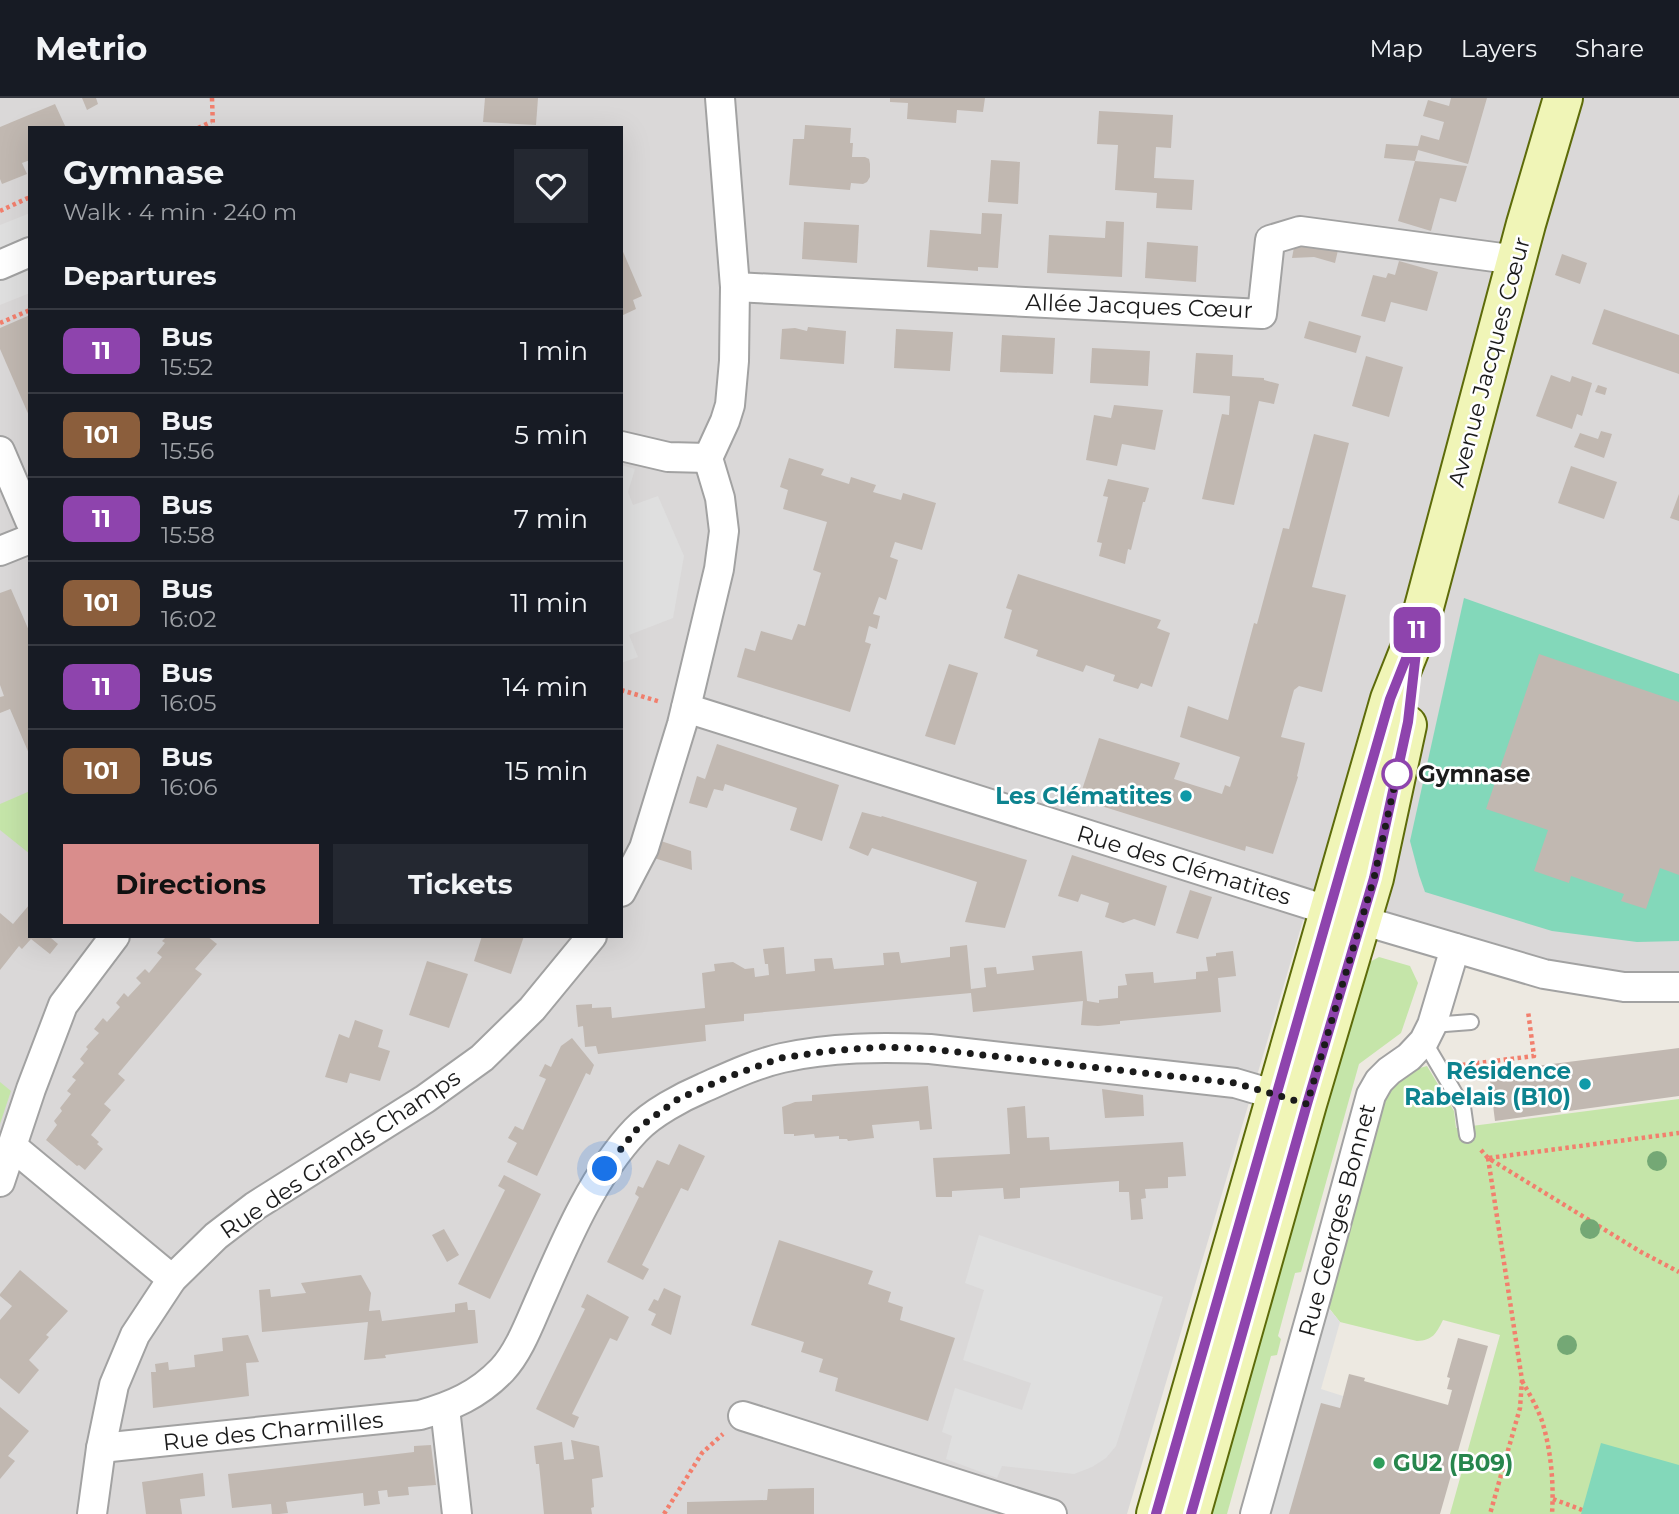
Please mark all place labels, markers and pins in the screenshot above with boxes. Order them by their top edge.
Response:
marker: Gymnase [1382,759,1412,789]
place label: Gymnase [1418,760,1530,788]
place label: Les Clématites [995,782,1172,810]
marker: Les Clématites [1178,788,1194,804]
place label: Résidence Rabelais (B10) [1404,1057,1571,1111]
marker: Résidence Rabelais (B10) [1577,1076,1593,1092]
place label: GU2 (B09) [1393,1449,1513,1477]
marker: GU2 (B09) [1371,1455,1387,1471]

